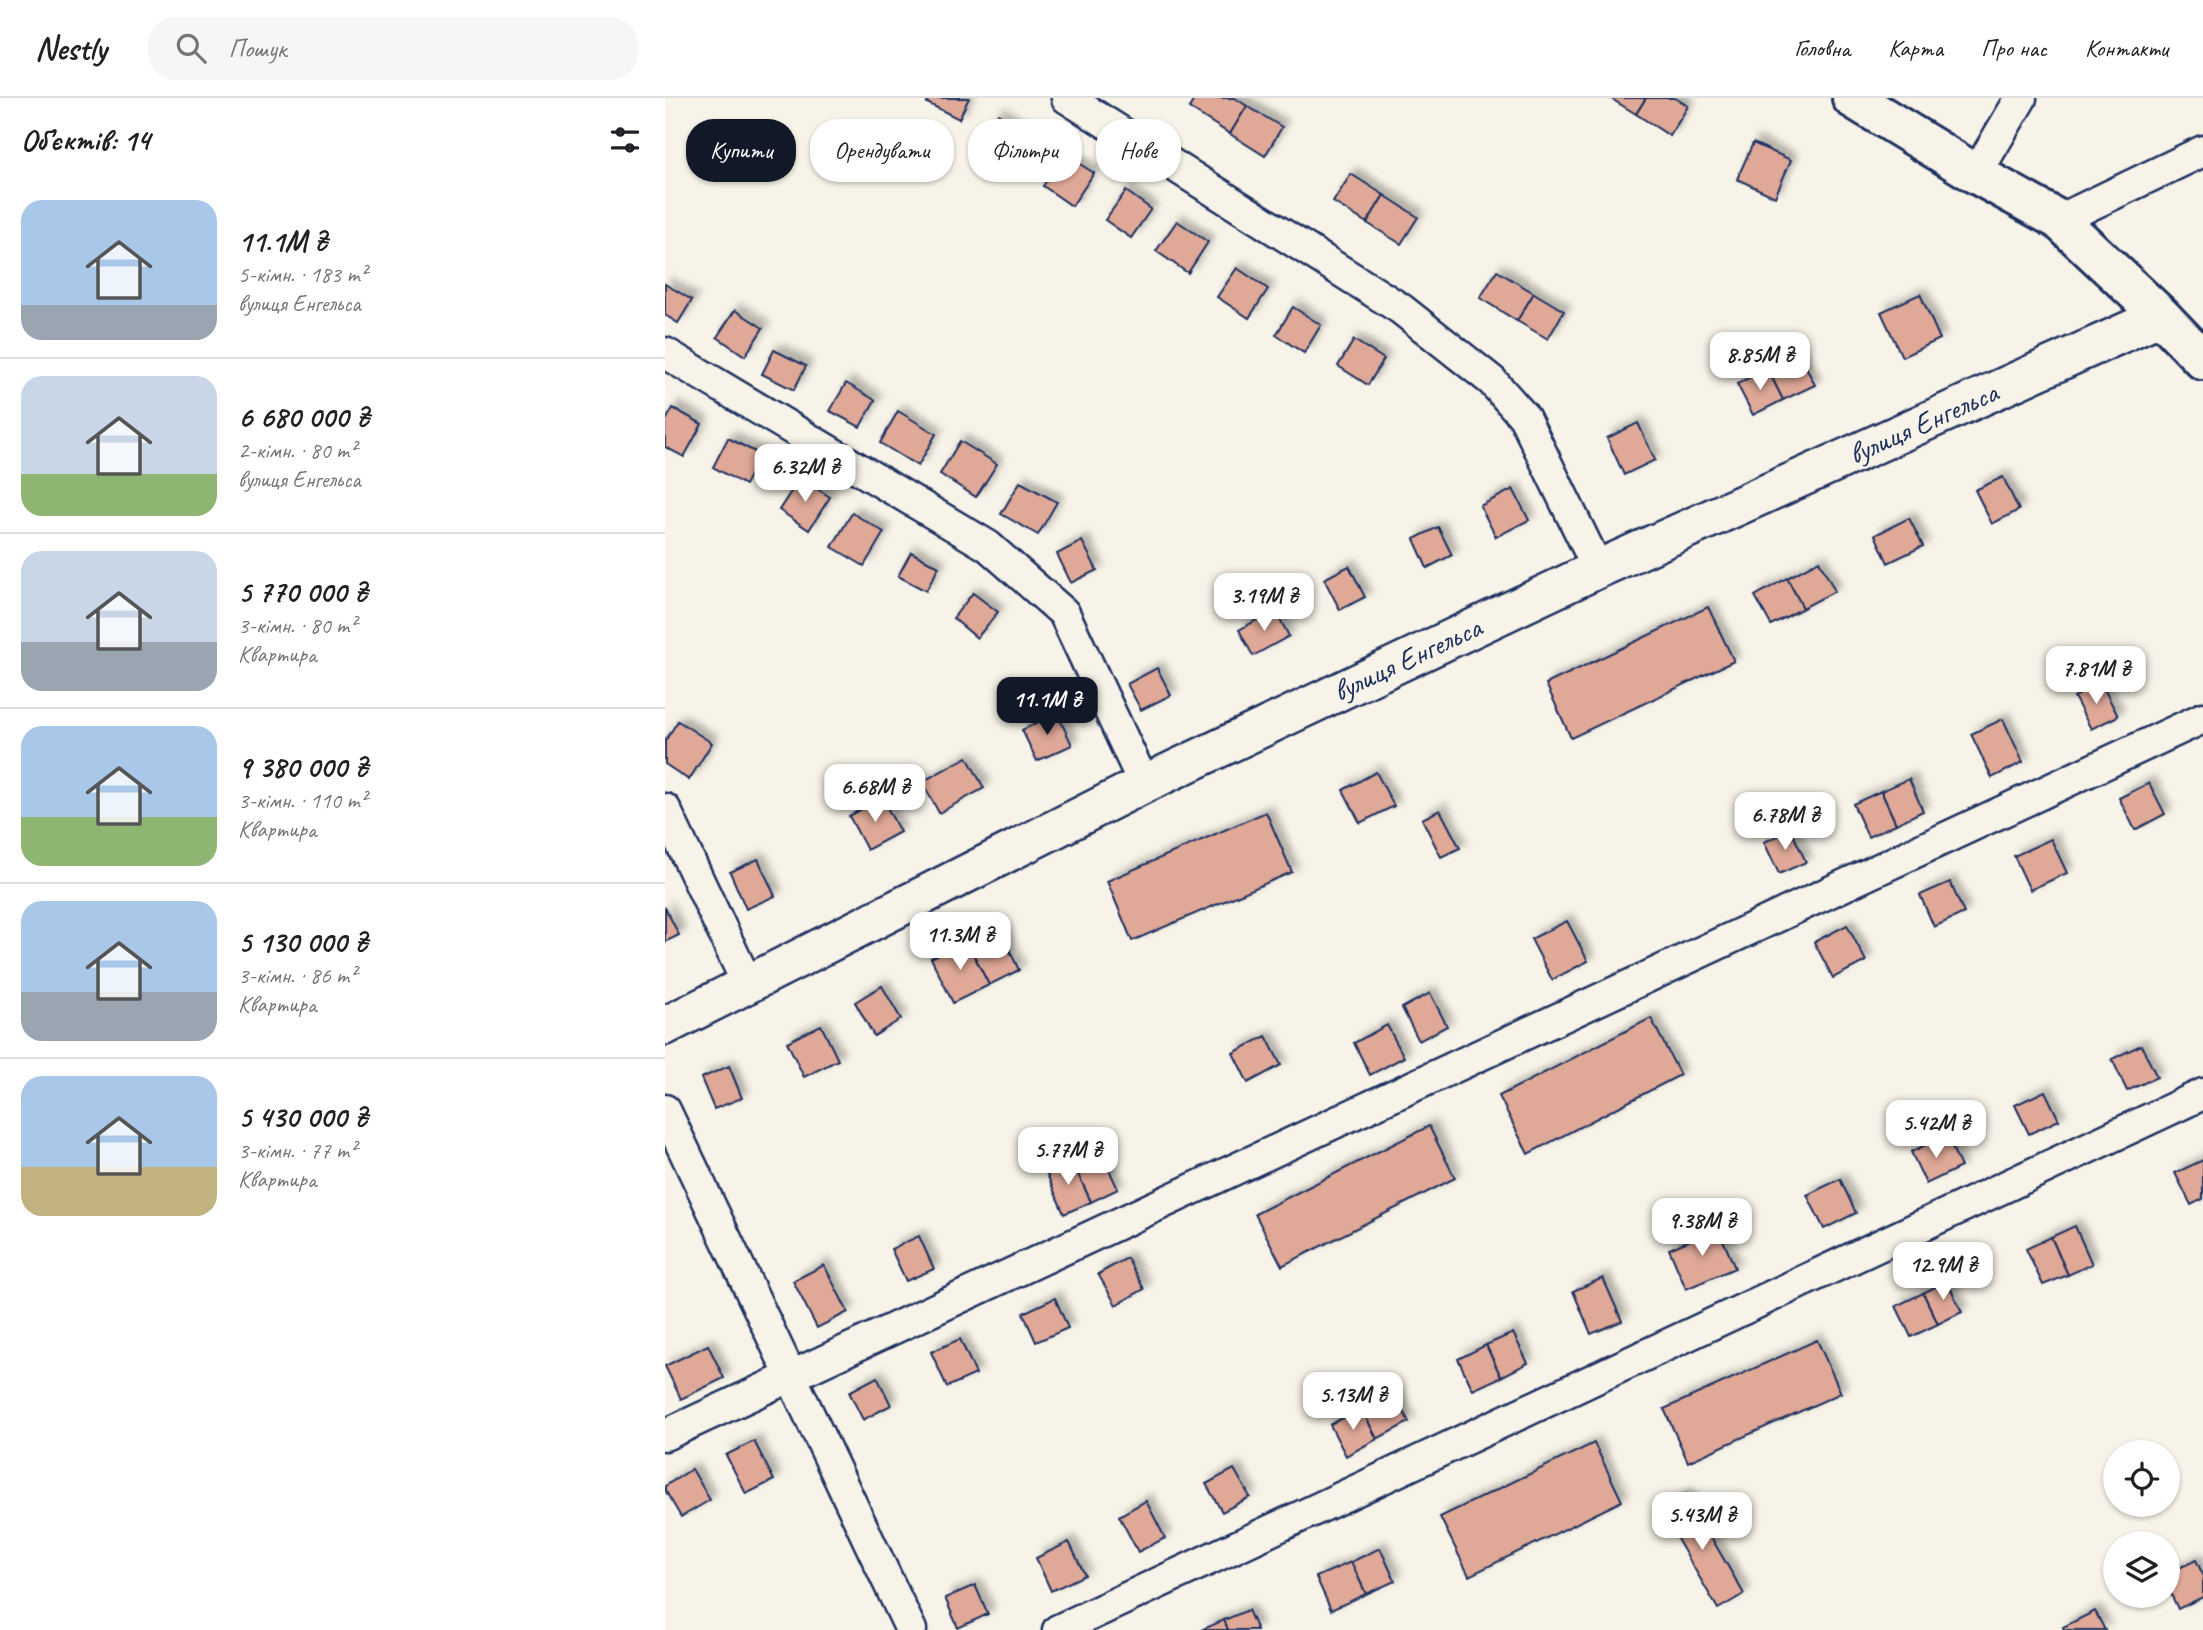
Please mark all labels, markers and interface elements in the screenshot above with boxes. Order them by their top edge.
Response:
search box [148,17,638,80]
text: Nestly [35,27,106,69]
icon: search [172,29,210,67]
text: Пошук [228,32,286,65]
text: Головна [1794,33,1850,63]
text: Карта [1888,33,1943,63]
text: Про нас [1981,33,2047,63]
text: Контакти [2085,33,2168,63]
chip: Купити [686,119,796,182]
chip: Орендувати [810,119,954,182]
chip: Фільтри [968,119,1082,182]
chip: Нове [1096,119,1181,182]
text: Об’єктів: 14 [21,121,150,159]
icon: filters [606,121,644,159]
text: 11.1M ₴ [238,222,327,260]
icon: home [77,228,161,312]
text: 5-кімн. · 183 m² [238,260,367,289]
text: вулиця Енгельса [238,289,360,318]
pin: 8.85M ₴ [1695,332,1825,392]
text: 8.85M ₴ [1726,340,1794,369]
street label: вулиця Енгельса [1842,372,2005,473]
text: 6 680 000 ₴ [238,398,369,436]
icon: home [77,404,161,488]
text: 2-кімн. · 80 m² [238,436,356,465]
pin: 6.32M ₴ [740,444,870,504]
text: 6.32M ₴ [771,452,839,481]
text: вулиця Енгельса [238,465,360,494]
text: 5 770 000 ₴ [238,573,367,611]
pin: 3.19M ₴ [1199,574,1329,633]
icon: home [77,579,161,663]
text: 3.19M ₴ [1230,581,1298,610]
street label: вулиця Енгельса [1327,607,1489,710]
text: 3-кімн. · 80 m² [238,611,356,640]
text: Квартира [238,640,316,669]
pin: 7.81M ₴ [2031,646,2161,706]
text: 7.81M ₴ [2062,654,2130,683]
pin: 11.1M ₴ [982,678,1112,737]
text: 11.1M ₴ [1013,685,1081,714]
text: 9 380 000 ₴ [238,748,368,786]
icon: home [77,754,161,838]
pin: 6.68M ₴ [810,764,940,824]
text: 6.68M ₴ [840,772,910,801]
text: 3-кімн. · 110 m² [238,786,367,815]
pin: 6.78M ₴ [1720,792,1850,852]
text: 6.78M ₴ [1751,800,1819,829]
text: Квартира [238,815,316,844]
pin: 11.3M ₴ [895,912,1025,972]
text: 11.3M ₴ [926,920,994,949]
text: 5 130 000 ₴ [238,923,368,961]
icon: home [77,929,161,1013]
text: 3-кімн. · 86 m² [238,961,356,990]
text: Квартира [238,990,316,1019]
text: 5 430 000 ₴ [238,1098,368,1136]
pin: 5.42M ₴ [1871,1100,2001,1160]
icon: home [77,1104,161,1188]
text: 5.42M ₴ [1902,1108,1970,1137]
pin: 5.77M ₴ [1003,1128,1133,1187]
text: 5.77M ₴ [1034,1135,1102,1164]
text: 3-кімн. · 77 m² [238,1136,356,1165]
text: Квартира [238,1165,316,1194]
pin: 9.38M ₴ [1637,1198,1767,1258]
text: 9.38M ₴ [1668,1206,1736,1235]
pin: 12.9M ₴ [1878,1242,2008,1302]
text: 12.9M ₴ [1909,1250,1977,1279]
pin: 5.13M ₴ [1288,1372,1418,1432]
text: 5.13M ₴ [1319,1380,1387,1409]
map controls [2103,1440,2180,1608]
button: locate [2103,1440,2180,1517]
pin: 5.43M ₴ [1637,1492,1767,1552]
text: 5.43M ₴ [1668,1500,1736,1529]
button: layers [2103,1531,2180,1608]

